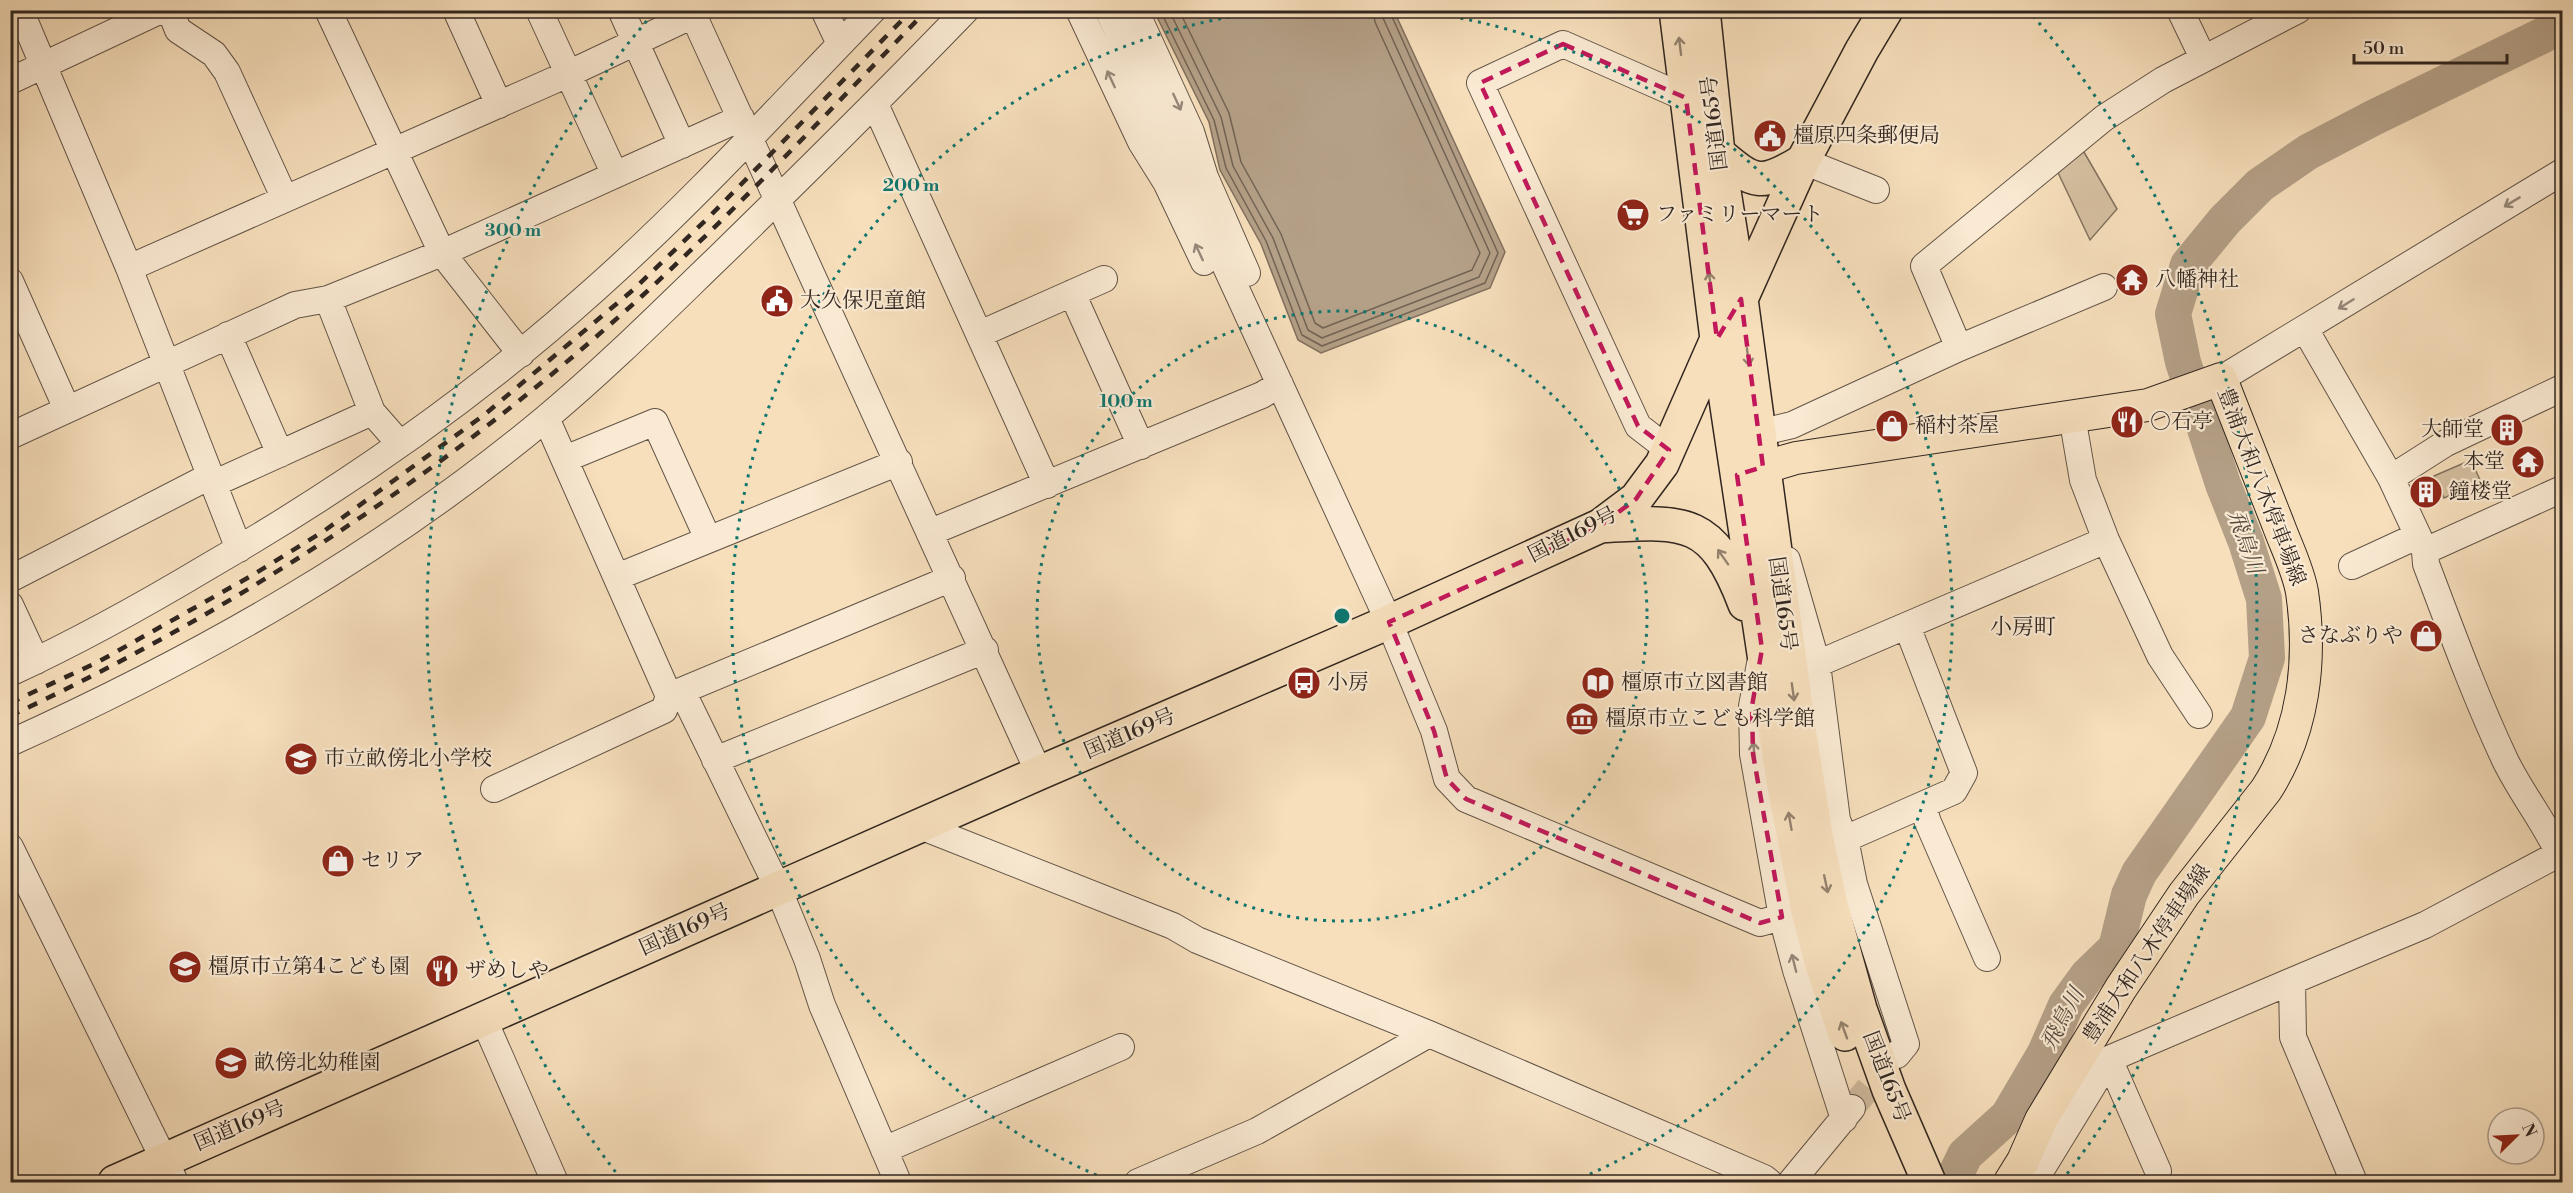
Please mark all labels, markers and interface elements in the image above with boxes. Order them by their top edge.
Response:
scale bar [2354,27,2507,65]
one-way arrow [1674,36,1685,56]
text: 50 m [2363,37,2405,60]
one-way arrow [1104,70,1116,88]
street label: 国道165号 [1696,74,1734,172]
one-way arrow [1171,92,1183,110]
public building icon: 橿原四条郵便局 [1752,118,1788,154]
place label: 橿原四条郵便局 [1793,123,1940,149]
text: 200 m [883,174,940,197]
supermarket icon: ファミリーマート [1615,197,1651,233]
one-way arrow [2504,197,2521,209]
place label: ファミリーマート [1656,202,1824,228]
text: 300 m [485,219,542,242]
one-way arrow [1193,244,1205,262]
temple icon: 八幡神社 [2114,262,2150,298]
place label: 八幡神社 [2155,267,2239,293]
one-way arrow [1704,271,1715,291]
public building icon: 大久保児童館 [759,283,795,319]
place label: 大久保児童館 [800,288,926,314]
one-way arrow [2338,299,2355,311]
one-way arrow [1743,346,1754,366]
street label: 豊浦大和八木停車場線 [2211,384,2311,590]
text: 100 m [1099,390,1153,413]
restaurant icon: ○石亭 [2109,404,2145,440]
shop icon: 稲村茶屋 [1874,408,1910,444]
place label: ○石亭 [2150,409,2213,435]
building icon: 大師堂 [2489,412,2525,448]
place label: 稲村茶屋 [1915,413,1999,439]
place label: 大師堂 [2421,417,2484,443]
temple icon: 本堂 [2510,444,2546,480]
place label: 本堂 [2463,449,2505,475]
building icon: 鐘楼堂 [2408,474,2444,510]
place label: 鐘楼堂 [2449,479,2512,505]
street label: 国道169号 [1524,501,1622,569]
water label: 飛鳥川 [2221,506,2269,579]
one-way arrow [1717,549,1729,565]
street label: 国道165号 [1762,555,1802,653]
centre of rings [1332,606,1352,626]
district label: 小房町 [1990,614,2056,641]
shop icon: さなぶりや [2408,618,2444,654]
place label: さなぶりや [2298,623,2403,649]
bus stop icon: 小房 [1286,665,1322,701]
library icon: 橿原市立図書館 [1580,665,1616,701]
place label: 小房 [1327,670,1369,696]
place label: 橿原市立図書館 [1621,670,1768,696]
one-way arrow [1788,681,1799,701]
museum icon: 橿原市立こども科学館 [1564,701,1600,737]
street label: 国道169号 [1080,703,1180,765]
place label: 橿原市立こども科学館 [1605,706,1815,732]
school or university icon: 市立畝傍北小学校 [283,741,319,777]
one-way arrow [1748,742,1759,762]
place label: 市立畝傍北小学校 [324,746,492,772]
one-way arrow [1784,812,1795,832]
shop icon: セリア [320,843,356,879]
place label: セリア [361,848,424,874]
street label: 豊浦大和八木停車場線 [2078,860,2216,1048]
one-way arrow [1821,874,1832,893]
street label: 国道169号 [636,898,734,962]
school or university icon: 橿原市立第4こども園 [167,949,203,985]
restaurant icon: ザめしや [424,953,460,989]
place label: 橿原市立第4こども園 [208,954,410,980]
one-way arrow [1788,954,1799,973]
place label: ザめしや [465,958,549,984]
water label: 飛鳥川 [2036,982,2091,1054]
one-way arrow [1838,1021,1849,1040]
street label: 国道165号 [1857,1028,1915,1126]
school or university icon: 畝傍北幼稚園 [213,1045,249,1081]
place label: 畝傍北幼稚園 [254,1050,380,1076]
street label: 国道169号 [190,1095,290,1157]
north arrow [2486,1106,2546,1166]
text: N [2517,1120,2541,1140]

